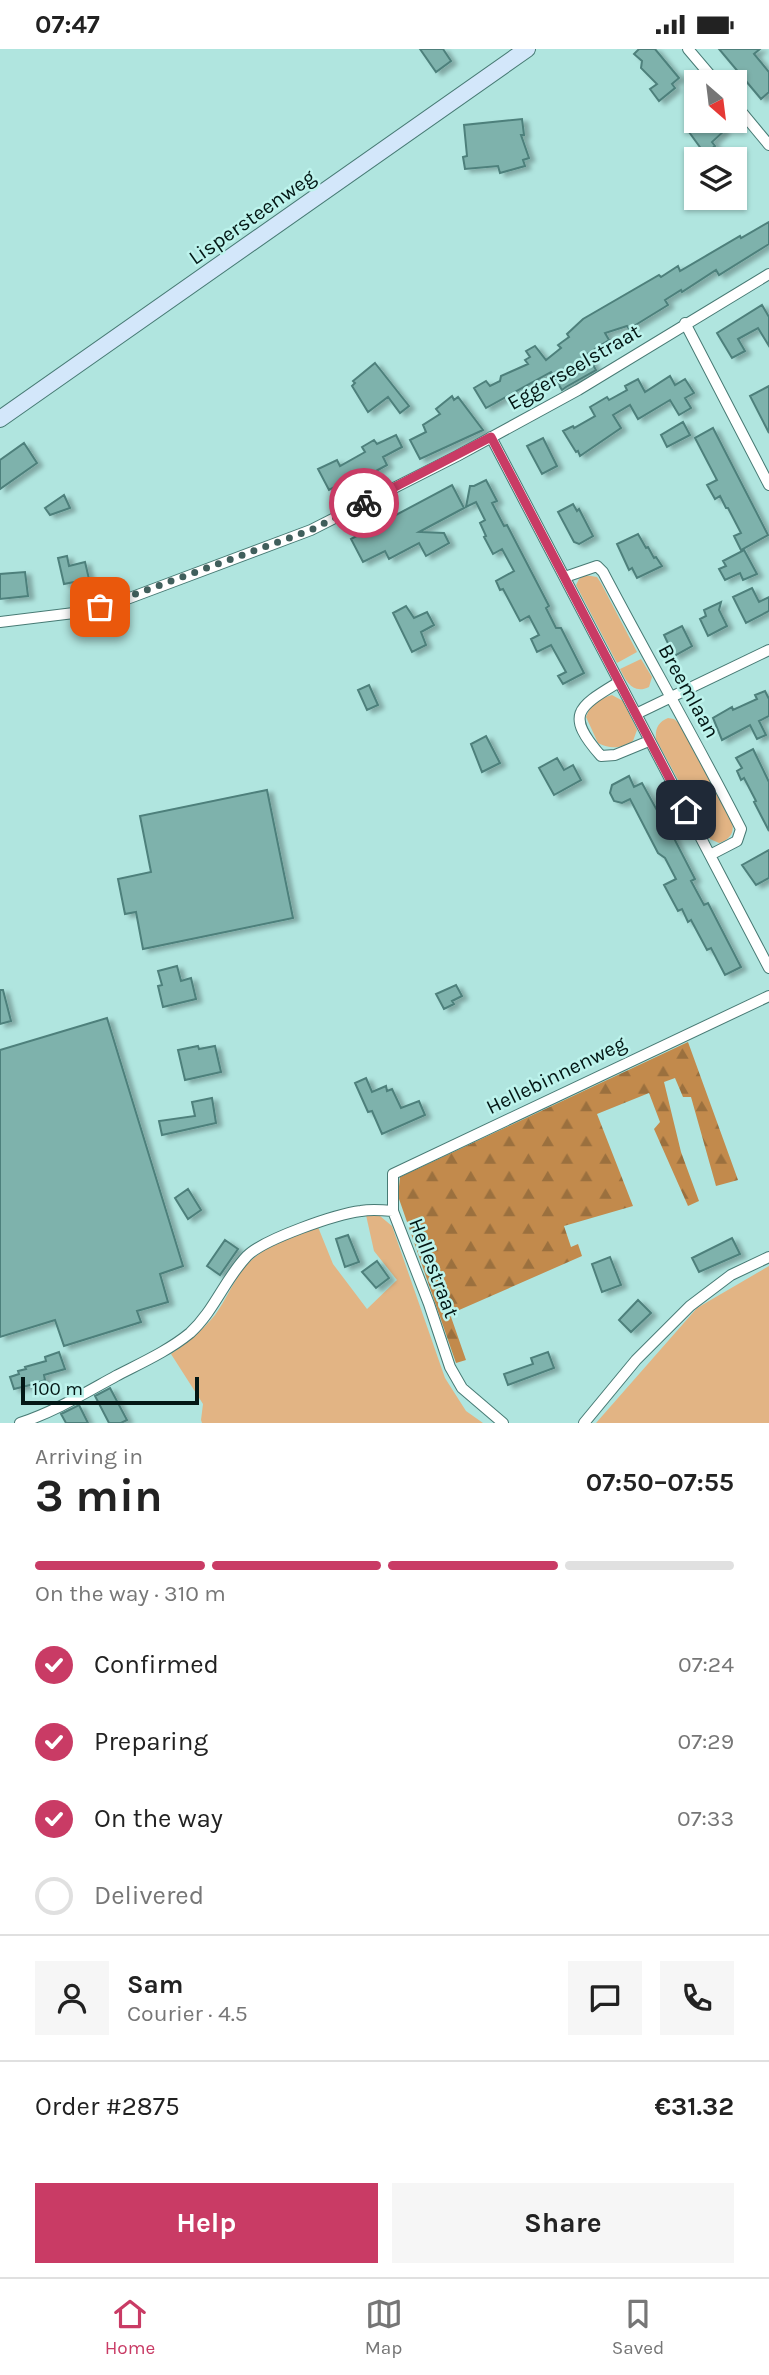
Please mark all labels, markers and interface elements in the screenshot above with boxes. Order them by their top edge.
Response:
text: 07:47 [35,9,100,40]
north arrow [684,70,747,133]
map controls [684,70,747,210]
button: layers [684,147,747,210]
street label: Lispersteenweg [184,164,320,270]
street label: Eggerseelstraat [503,319,645,415]
courier [329,468,399,538]
icon: bike [345,484,383,522]
pin [70,577,130,637]
icon: bag [81,588,119,626]
street label: Breemlaan [653,640,725,742]
pin [656,780,716,840]
icon: home [667,791,705,829]
street label: Hellebinnenweg [482,1031,630,1119]
street label: Hellestraat [404,1215,464,1321]
scale bar [21,1374,200,1406]
text: 100 m [32,1378,83,1400]
text: Arriving in [35,1443,143,1470]
text: 07:50–07:55 [586,1467,734,1498]
text: 3 min [35,1469,163,1523]
text: On the way · 310 m [35,1580,226,1607]
icon: check [35,1646,73,1684]
text: Confirmed [94,1649,219,1680]
text: 07:24 [678,1651,734,1678]
icon: check [35,1723,73,1761]
text: Preparing [94,1726,208,1757]
text: 07:29 [678,1728,734,1755]
icon: check [35,1800,73,1838]
text: On the way [94,1803,223,1834]
text: 07:33 [677,1805,734,1832]
text: Delivered [94,1880,204,1911]
button: person [35,1961,109,2035]
button: chat [568,1961,642,2035]
button: phone [660,1961,734,2035]
text: Sam [127,1969,183,2000]
text: Courier · 4.5 [127,2000,248,2027]
text: Order #2875 [35,2091,180,2122]
text: €31.32 [655,2091,734,2122]
button: Help [35,2183,378,2263]
button: Share [392,2183,734,2263]
tab: Home [105,2295,155,2359]
tab: Map [365,2295,403,2359]
tab: Saved [612,2295,664,2359]

